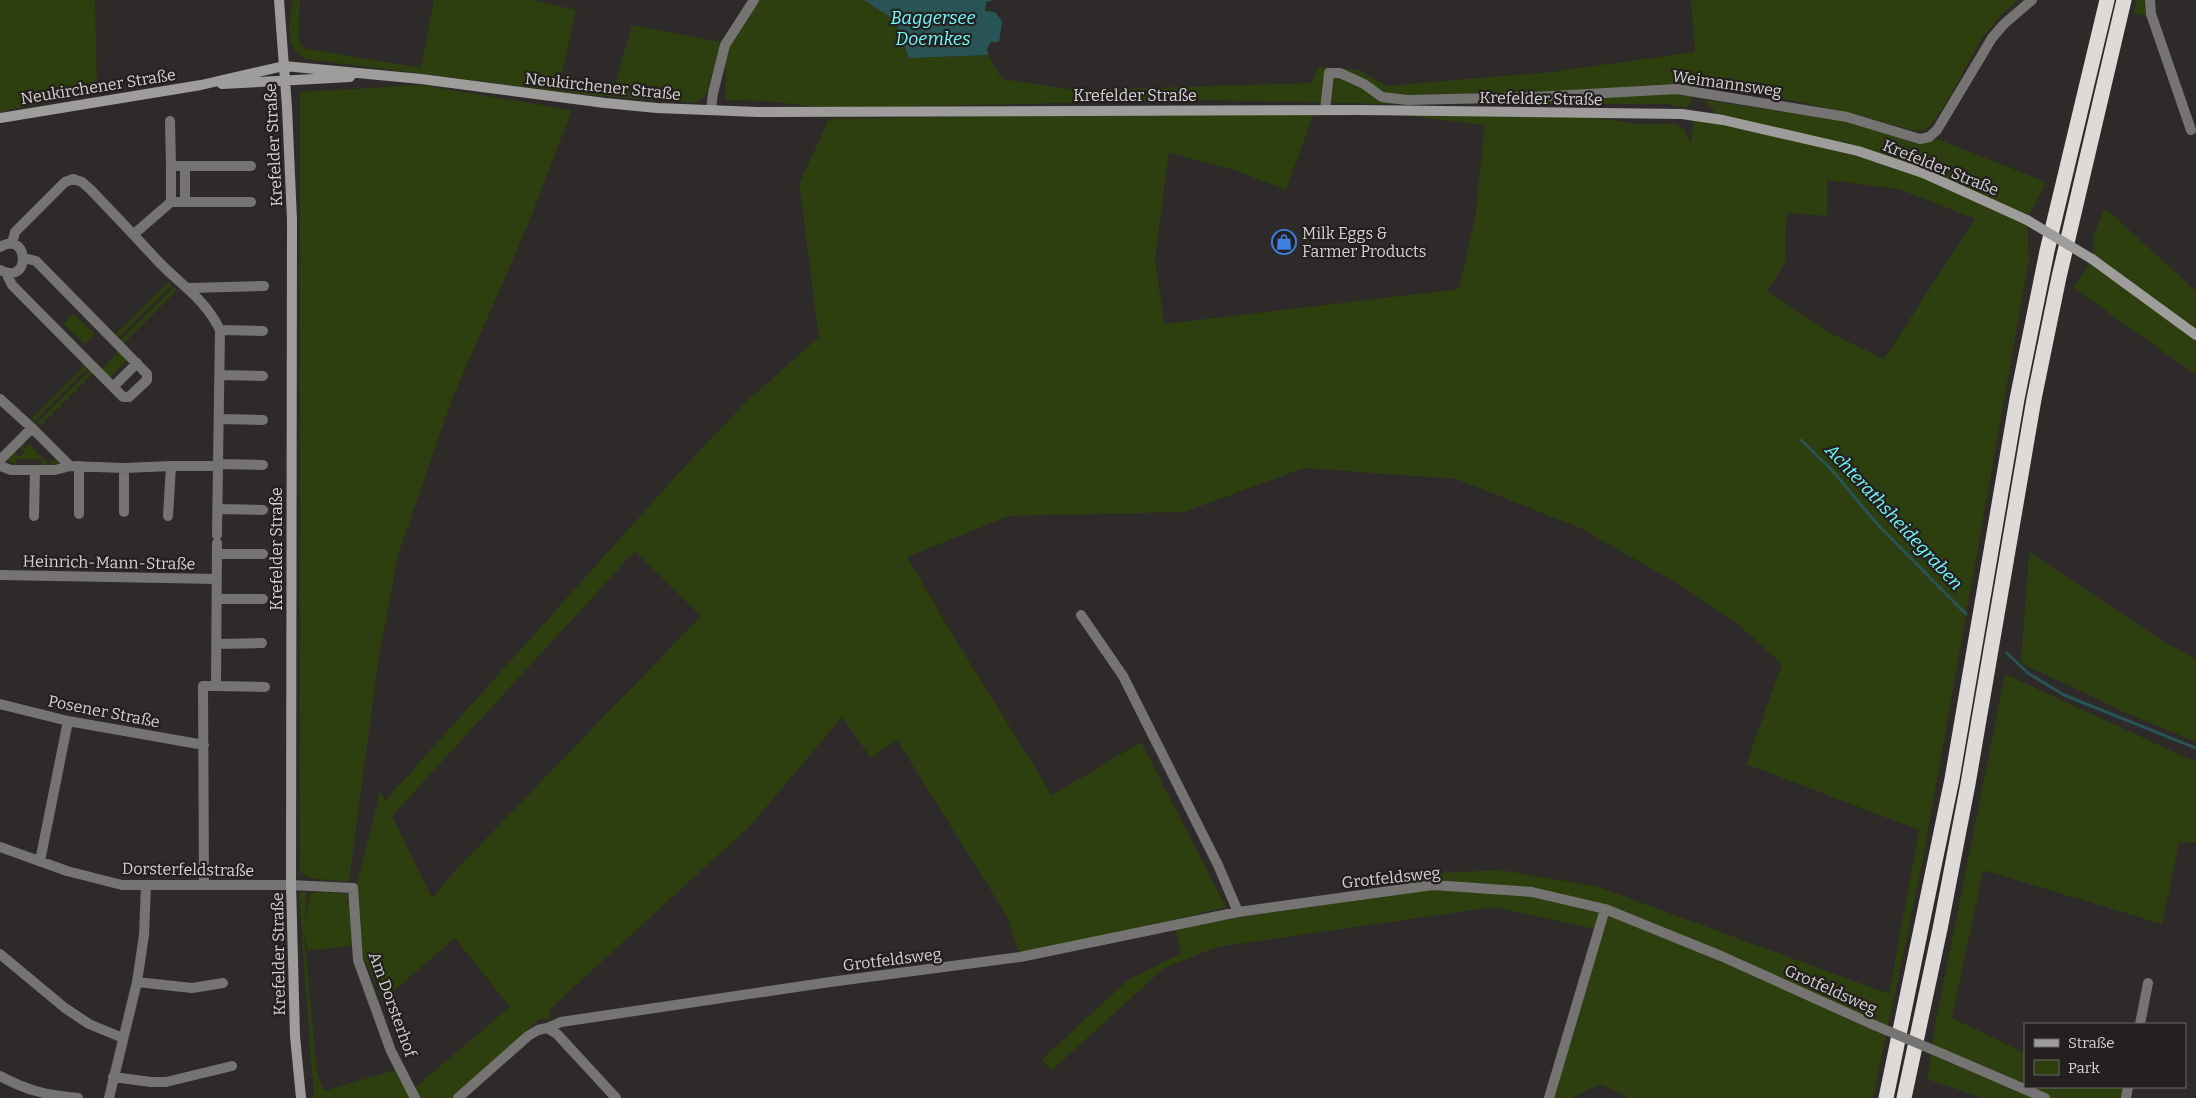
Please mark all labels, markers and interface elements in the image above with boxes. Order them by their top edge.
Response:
water label: Baggersee Doemkes [890,7,976,50]
street label: Neukirchener Straße [19,65,177,108]
street label: Weimannsweg [1671,66,1783,101]
street label: Neukirchener Straße [524,69,682,104]
street label: Krefelder Straße [261,83,286,207]
street label: Krefelder Straße [1073,86,1197,105]
street label: Krefelder Straße [1479,88,1603,109]
street label: Krefelder Straße [1880,136,2002,199]
place label: Milk Eggs & Farmer Products [1302,224,1426,261]
shop icon: Milk Eggs & Farmer Products [1271,229,1297,255]
water label: Achterathsheidegraben [1820,439,1967,594]
street label: Krefelder Straße [267,487,286,611]
street label: Heinrich-Mann-Straße [22,551,196,574]
street label: Posener Straße [46,691,161,732]
street label: Dorsterfeldstraße [122,859,254,880]
street label: Grotfeldsweg [1341,863,1441,892]
street label: Krefelder Straße [268,892,289,1016]
street label: Grotfeldsweg [842,944,943,975]
street label: Am Dorsterhof [365,949,421,1061]
street label: Grotfeldsweg [1782,961,1880,1018]
legend [2024,1023,2186,1088]
text: Straße [2068,1034,2114,1052]
text: Park [2068,1059,2100,1077]

